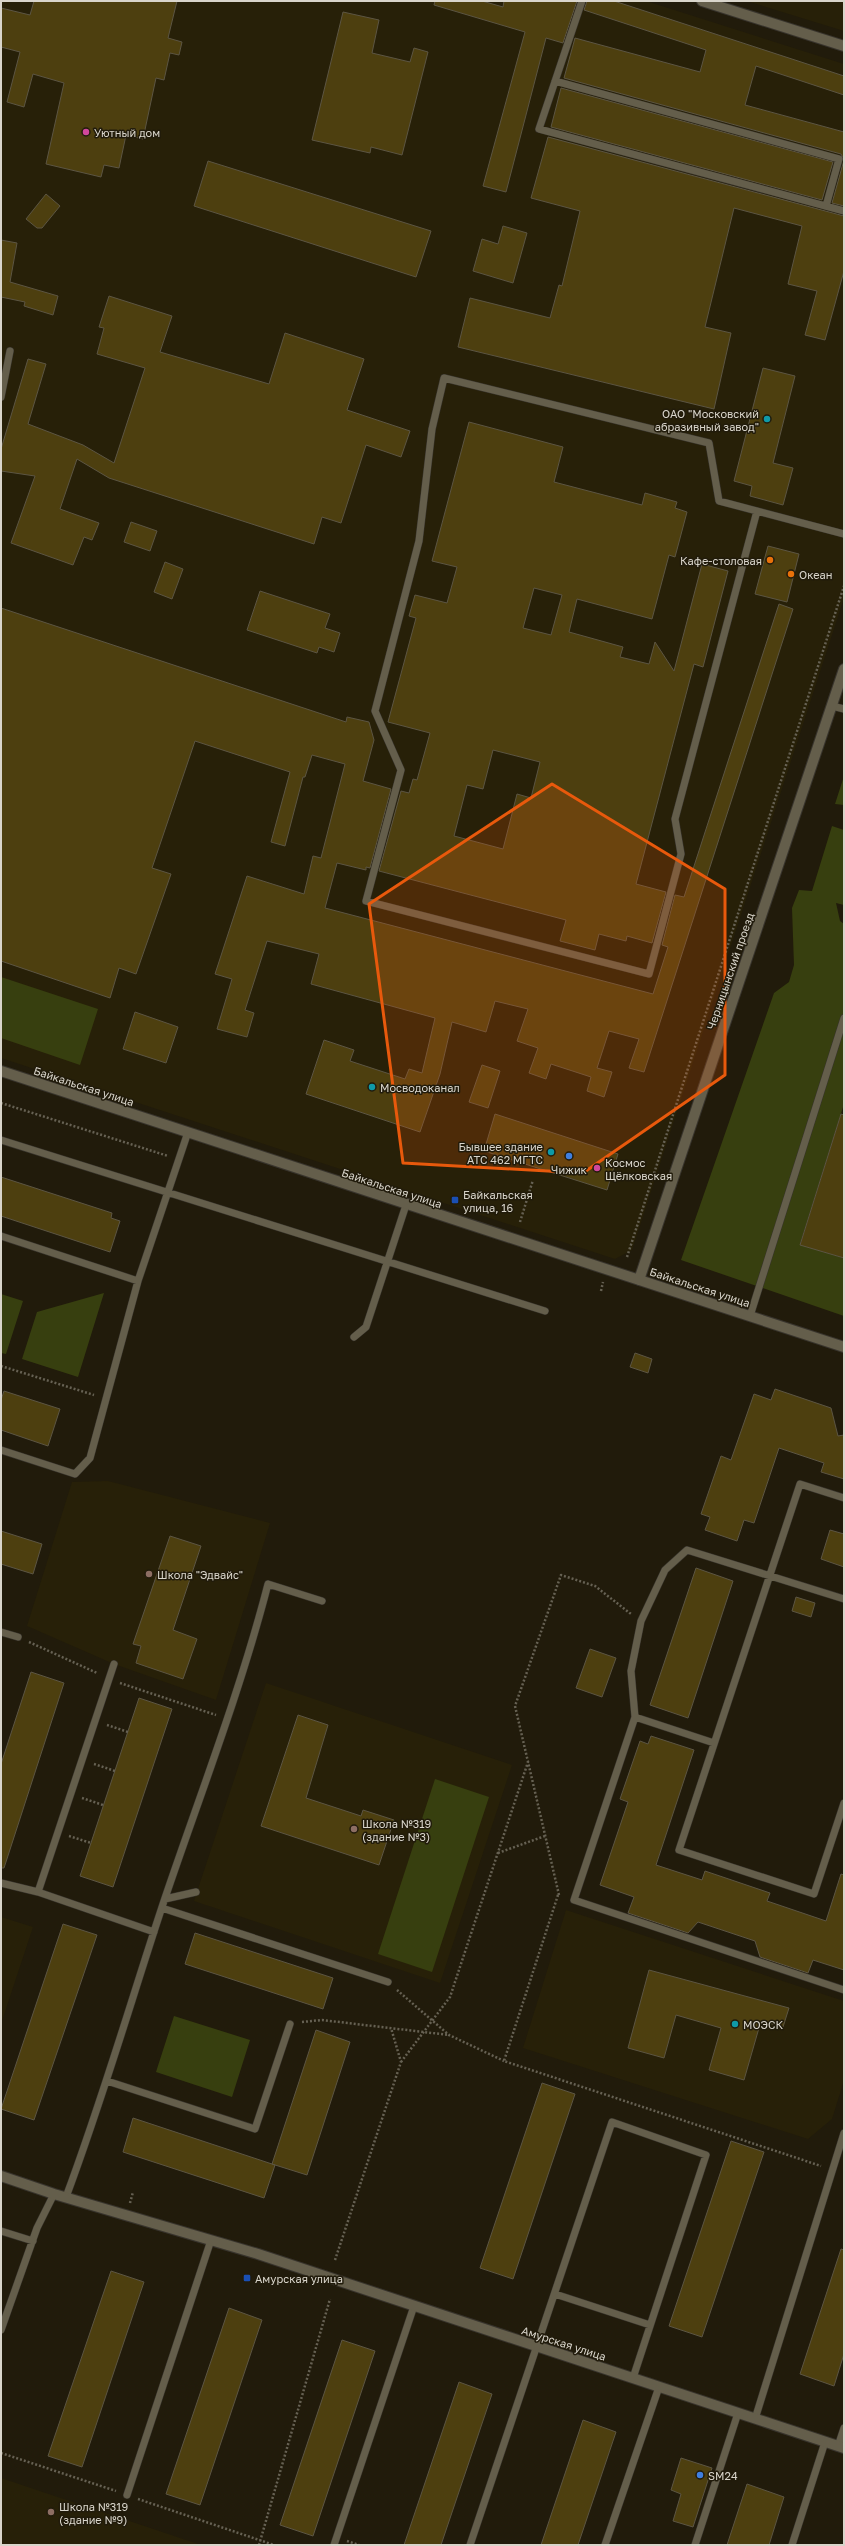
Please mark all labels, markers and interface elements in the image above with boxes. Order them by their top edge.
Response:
place label: Уютный дом [94,126,160,139]
marker: Уютный дом [81,127,91,137]
place label: ОАО "Московский абразивный завод" [655,407,759,433]
marker: ОАО "Московский абразивный завод" [762,414,772,424]
place label: Кафе-столовая [680,554,762,567]
marker: Кафе-столовая [765,555,775,565]
place label: Океан [799,568,833,581]
marker: Океан [786,569,796,579]
street label: Черницынский проезд [704,911,756,1031]
street label: Байкальская улица [32,1064,136,1108]
place label: Мосводоканал [380,1081,460,1094]
marker: Мосводоканал [367,1082,377,1092]
place label: Бывшее здание АТС 462 МГТС [458,1140,543,1166]
marker: Бывшее здание АТС 462 МГТС [546,1147,556,1157]
marker: Чижик [564,1151,574,1161]
place label: Космос Щёлковская [605,1156,672,1182]
place label: Чижик [551,1163,588,1176]
marker: Космос Щёлковская [592,1163,602,1173]
street label: Байкальская улица [340,1166,444,1210]
place label: Байкальская улица, 16 [463,1188,533,1214]
marker: Байкальская улица, 16 [450,1195,460,1205]
street label: Байкальская улица [648,1265,752,1309]
place label: Школа "Эдвайс" [157,1568,243,1581]
marker: Школа "Эдвайс" [144,1569,154,1579]
place label: Школа №319 (здание №3) [362,1817,431,1843]
marker: Школа №319 (здание №3) [349,1824,359,1834]
place label: МОЭСК [743,2018,784,2031]
marker: МОЭСК [730,2019,740,2029]
place label: Амурская улица [255,2272,343,2285]
marker: Амурская улица [242,2273,252,2283]
street label: Амурская улица [520,2323,608,2363]
place label: SM24 [708,2469,738,2482]
marker: SM24 [695,2470,705,2480]
place label: Школа №319 (здание №9) [59,2500,128,2526]
marker: Школа №319 (здание №9) [46,2507,56,2517]

